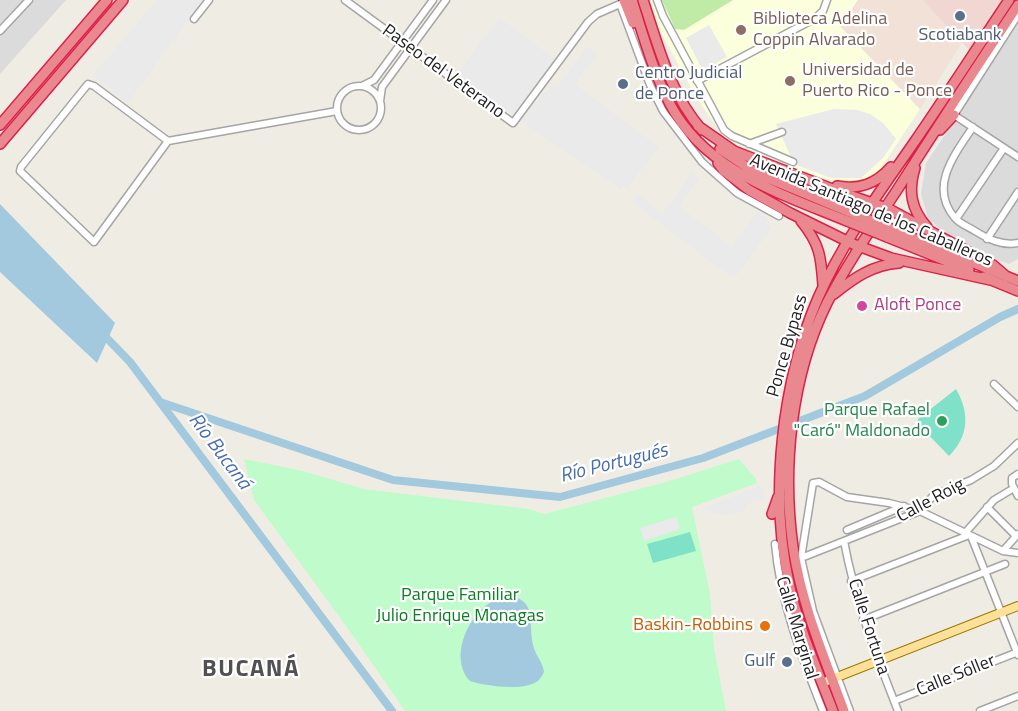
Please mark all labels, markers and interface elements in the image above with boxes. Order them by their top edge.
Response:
place label: Biblioteca Adelina Coppin Alvarado [753,9,887,52]
marker: Scotiabank [953,9,967,23]
street label: Paseo del Veterano [378,20,508,124]
marker: Biblioteca Adelina Coppin Alvarado [734,23,748,37]
place label: Scotiabank [919,25,1001,47]
place label: Universidad de Puerto Rico - Ponce [802,60,952,103]
place label: Centro Judicial de Ponce [635,63,742,106]
marker: Universidad de Puerto Rico - Ponce [783,74,797,88]
marker: Centro Judicial de Ponce [616,77,630,91]
street label: Avenida Santiago de los Caballeros [746,150,996,272]
street label: Ponce Bypass [763,292,813,400]
place label: Aloft Ponce [874,295,961,317]
marker: Aloft Ponce [855,299,869,313]
place label: Parque Rafael "Caró" Maldonado [793,400,930,442]
water label: Río Bucaná [183,409,255,495]
marker: Parque Rafael "Caró" Maldonado [935,414,949,428]
water label: Río Portugués [558,439,670,489]
street label: Calle Roig [893,474,969,528]
street label: Calle Marginal [770,574,822,682]
street label: Calle Fortuna [842,576,894,678]
park label: Parque Familiar Julio Enrique Monagas [376,585,544,628]
place label: Baskin-Robbins [633,615,753,637]
marker: Baskin-Robbins [758,619,772,633]
street label: Calle Sóller [913,650,999,702]
place label: Gulf [744,651,775,673]
marker: Gulf [780,655,794,669]
district label: BUCANÁ [202,656,300,684]

